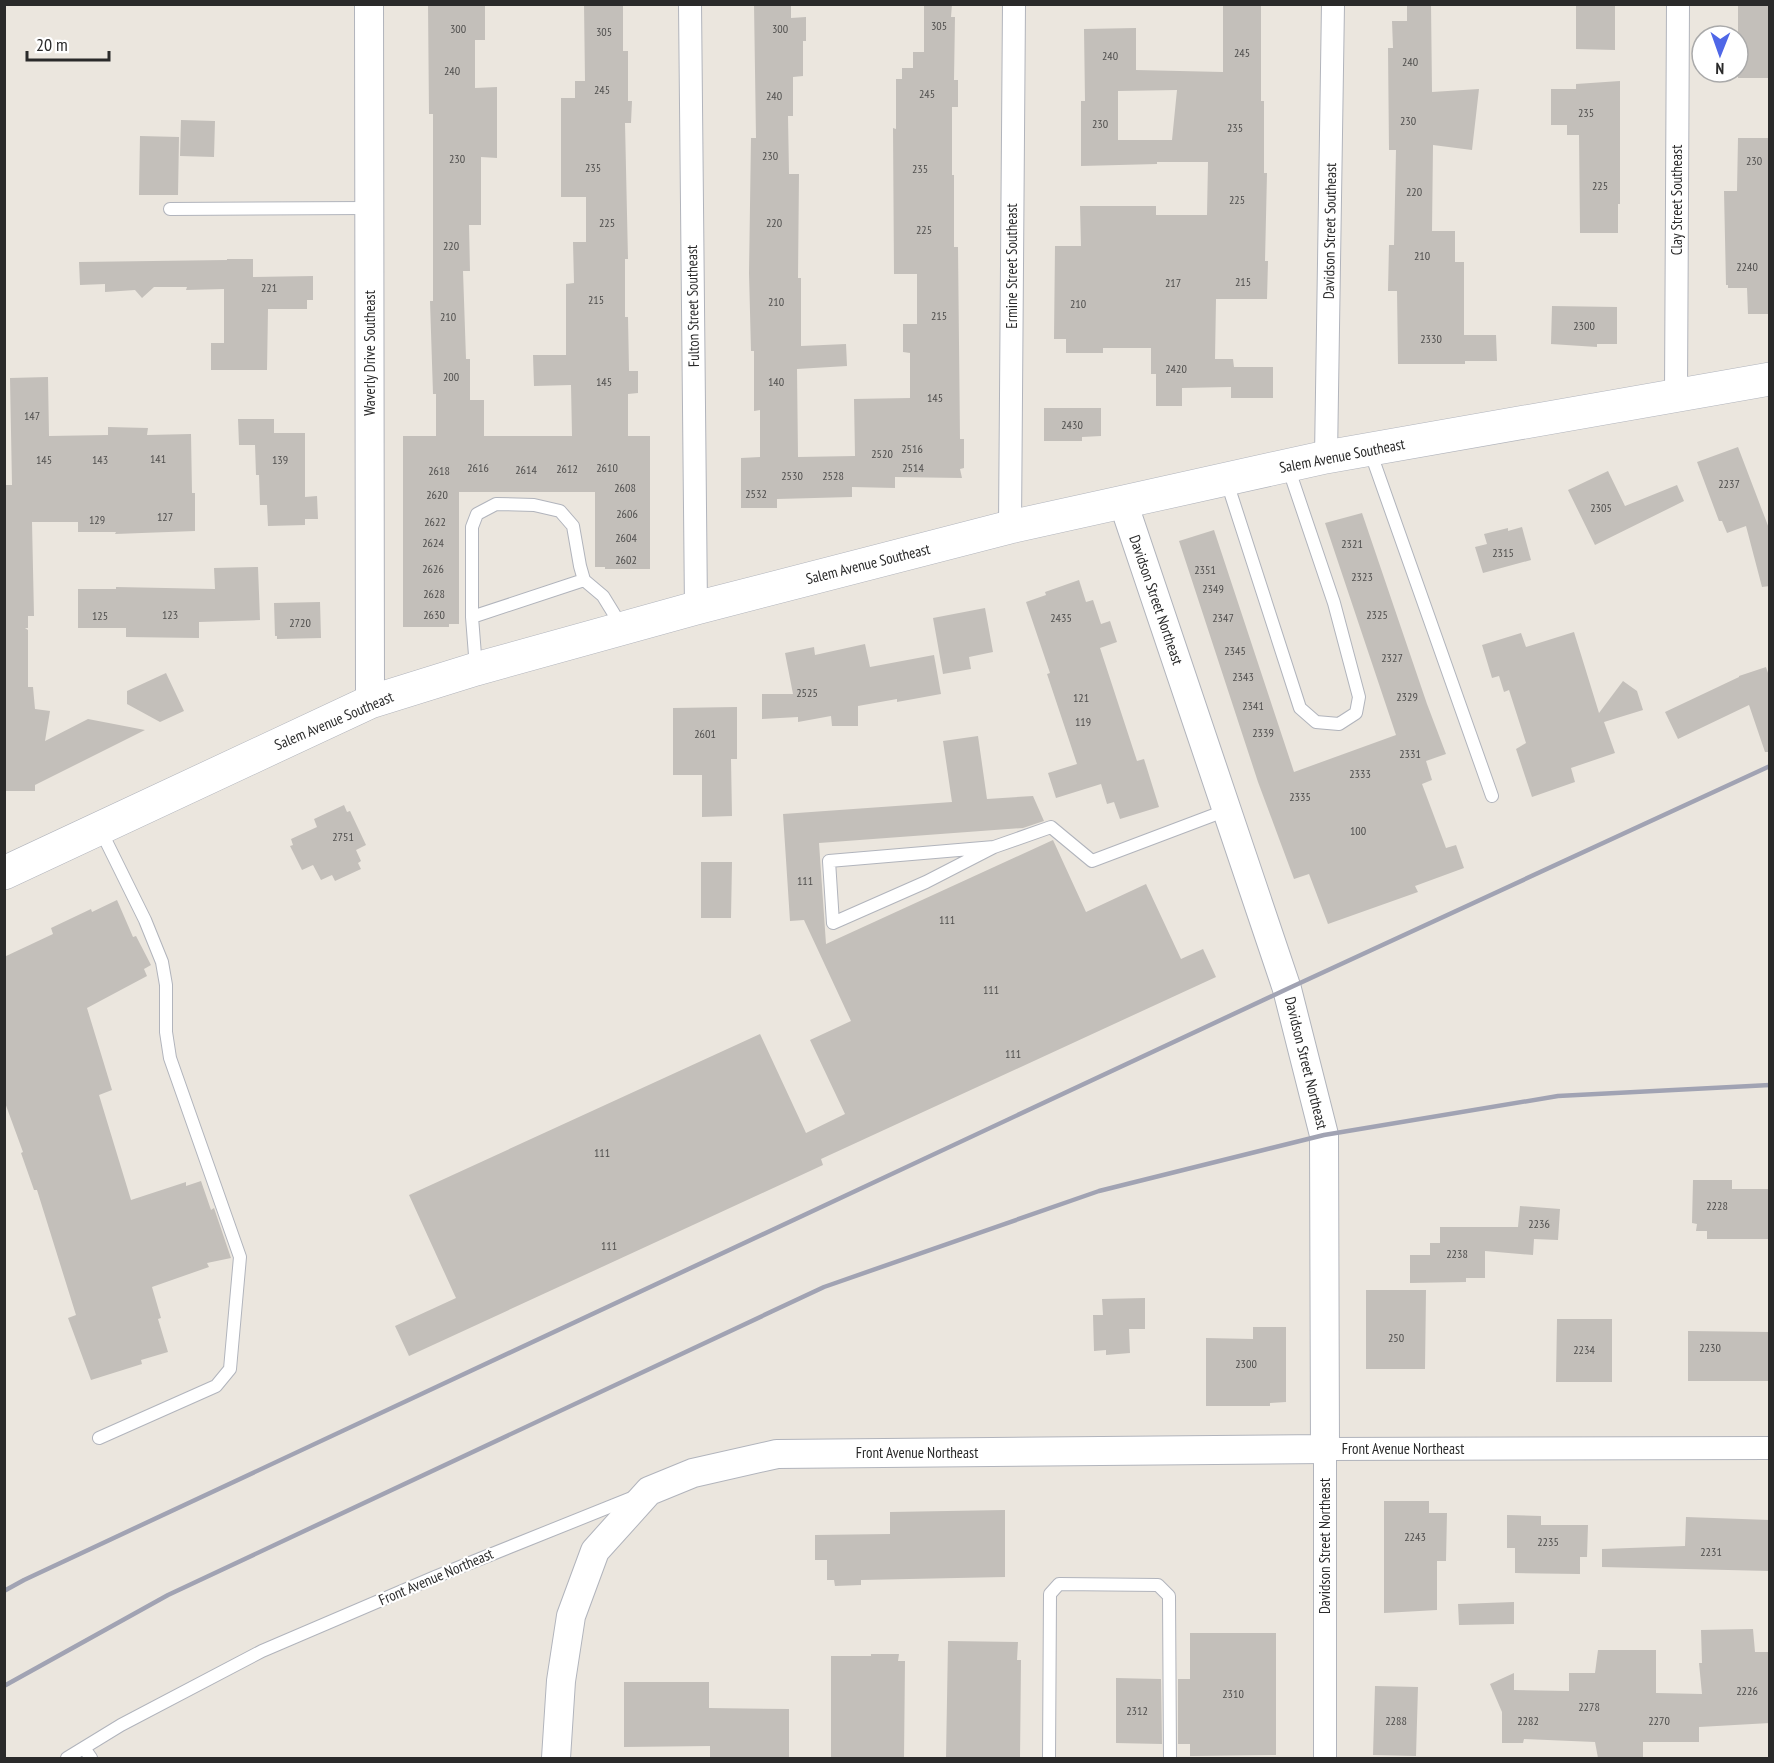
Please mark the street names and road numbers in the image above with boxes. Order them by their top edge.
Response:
street label: Clay Street Southeast [1667,145,1686,255]
street label: Davidson Street Southeast [1319,163,1340,299]
street label: Ermine Street Southeast [1002,203,1021,329]
street label: Fulton Street Southeast [682,245,703,367]
street label: Waverly Drive Southeast [360,290,379,416]
street label: Salem Avenue Southeast [1278,434,1406,477]
street label: Davidson Street Northeast [1125,532,1188,667]
street label: Salem Avenue Southeast [804,539,932,588]
street label: Salem Avenue Southeast [272,687,396,754]
street label: Davidson Street Northeast [1281,995,1332,1131]
street label: Front Avenue Northeast [1342,1439,1464,1458]
street label: Front Avenue Northeast [856,1443,978,1462]
street label: Davidson Street Northeast [1315,1478,1334,1614]
street label: Front Avenue Northeast [376,1544,496,1609]

